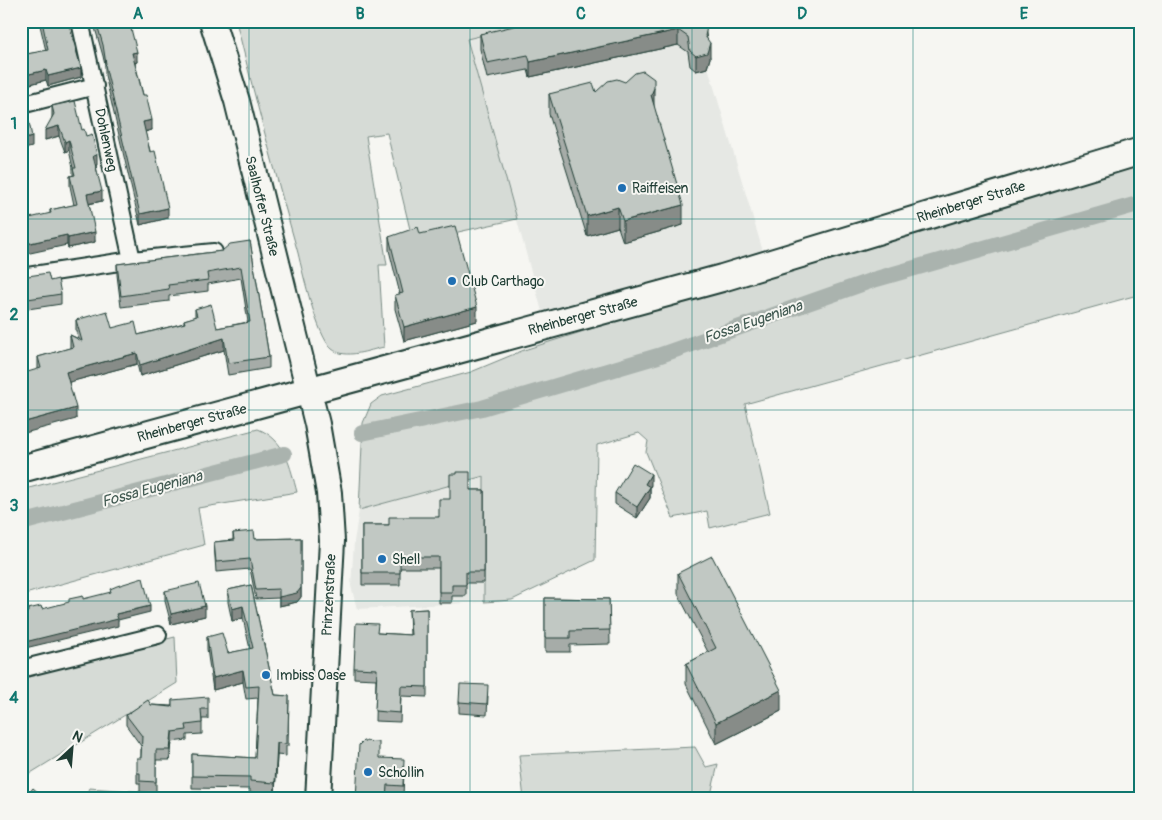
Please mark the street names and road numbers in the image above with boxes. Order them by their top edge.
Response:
street label: Dohlenweg [91,107,121,173]
street label: Saalhoffer Straße [241,154,283,258]
street label: Rheinberger Straße [915,177,1027,227]
street label: Rheinberger Straße [526,293,640,339]
street label: Rheinberger Straße [135,400,249,446]
street label: Prinzenstraße [318,553,340,637]

